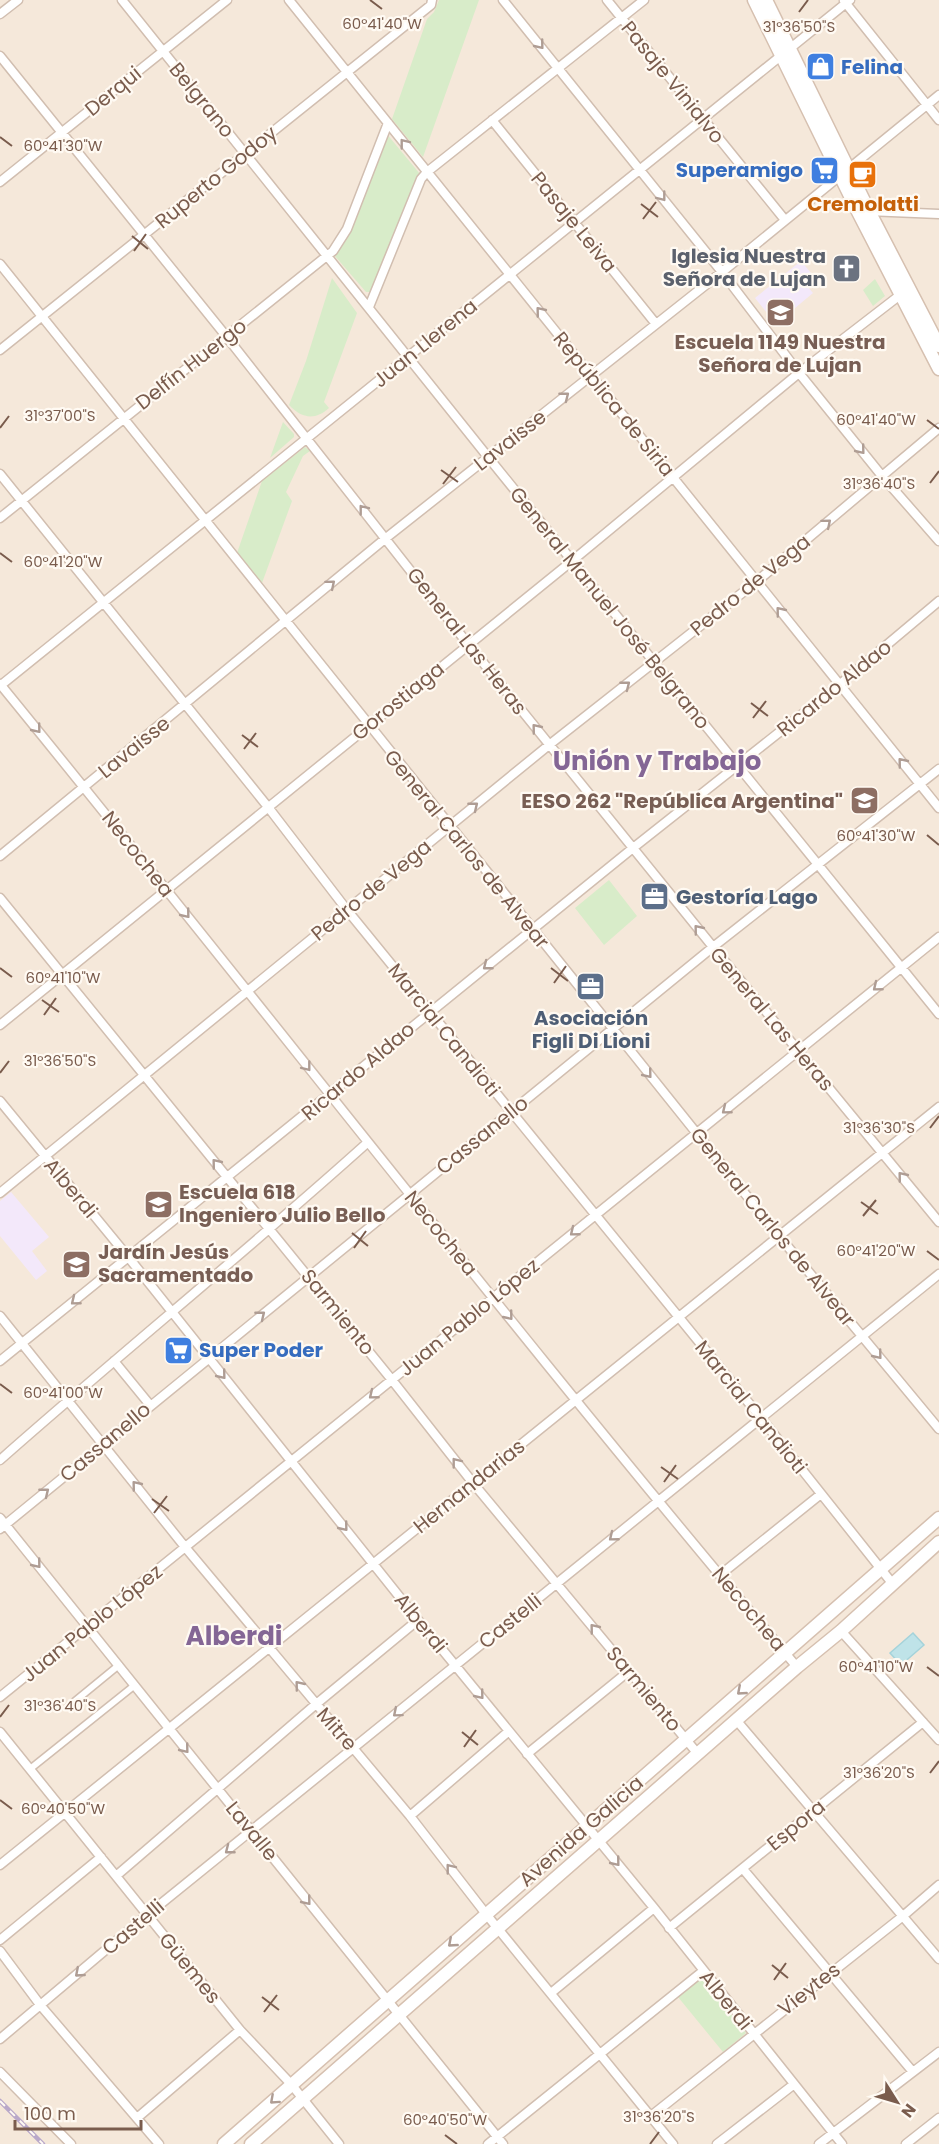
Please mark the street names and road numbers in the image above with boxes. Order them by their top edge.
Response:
street label: Pasaje Vinialvo [615,15,731,149]
street label: Belgrano [163,56,241,144]
street label: Derqui [79,60,147,122]
street label: Ruperto Godoy [149,119,283,235]
street label: Pasaje Leiva [525,166,623,278]
street label: Juan Llerena [367,292,483,394]
street label: Delfín Huergo [130,312,252,416]
street label: República de Siria [547,326,681,482]
street label: Lavaisse [468,403,552,477]
street label: General Manuel José Belgrano [503,481,717,735]
street label: Pedro de Vega [684,528,816,642]
street label: General Las Heras [401,561,533,721]
street label: Ricardo Aldao [771,633,897,743]
street label: Gorostiaga [346,655,450,747]
street label: Lavaisse [92,709,176,785]
street label: General Carlos de Alvear [378,744,556,954]
street label: Necochea [95,805,181,903]
street label: Pedro de Vega [305,833,437,947]
street label: General Las Heras [703,941,841,1097]
street label: Marcial Candioti [381,957,507,1103]
street label: Ricardo Aldao [295,1015,421,1127]
street label: Cassanello [430,1089,534,1181]
street label: General Carlos de Alvear [684,1122,862,1332]
street label: Alberdi [38,1152,104,1224]
street label: Necochea [398,1184,484,1282]
street label: Juan Pablo López [393,1252,545,1382]
street label: Sarmiento [295,1263,381,1361]
street label: Marcial Candioti [688,1334,814,1480]
street label: Cassanello [53,1396,157,1488]
street label: Hernandarias [407,1432,531,1540]
street label: Juan Pablo López [16,1558,168,1688]
street label: Necochea [705,1561,793,1657]
street label: Alberdi [388,1587,454,1659]
street label: Castelli [472,1587,548,1655]
street label: Sarmiento [600,1640,688,1738]
street label: Mitre [310,1701,364,1757]
street label: Avenida Galicia [513,1769,649,1893]
street label: Espora [761,1793,831,1857]
street label: Lavalle [219,1795,285,1867]
street label: Castelli [96,1893,170,1961]
street label: Güemes [153,1926,227,2010]
street label: Vieytes [772,1956,846,2022]
street label: Alberdi [693,1964,759,2036]

